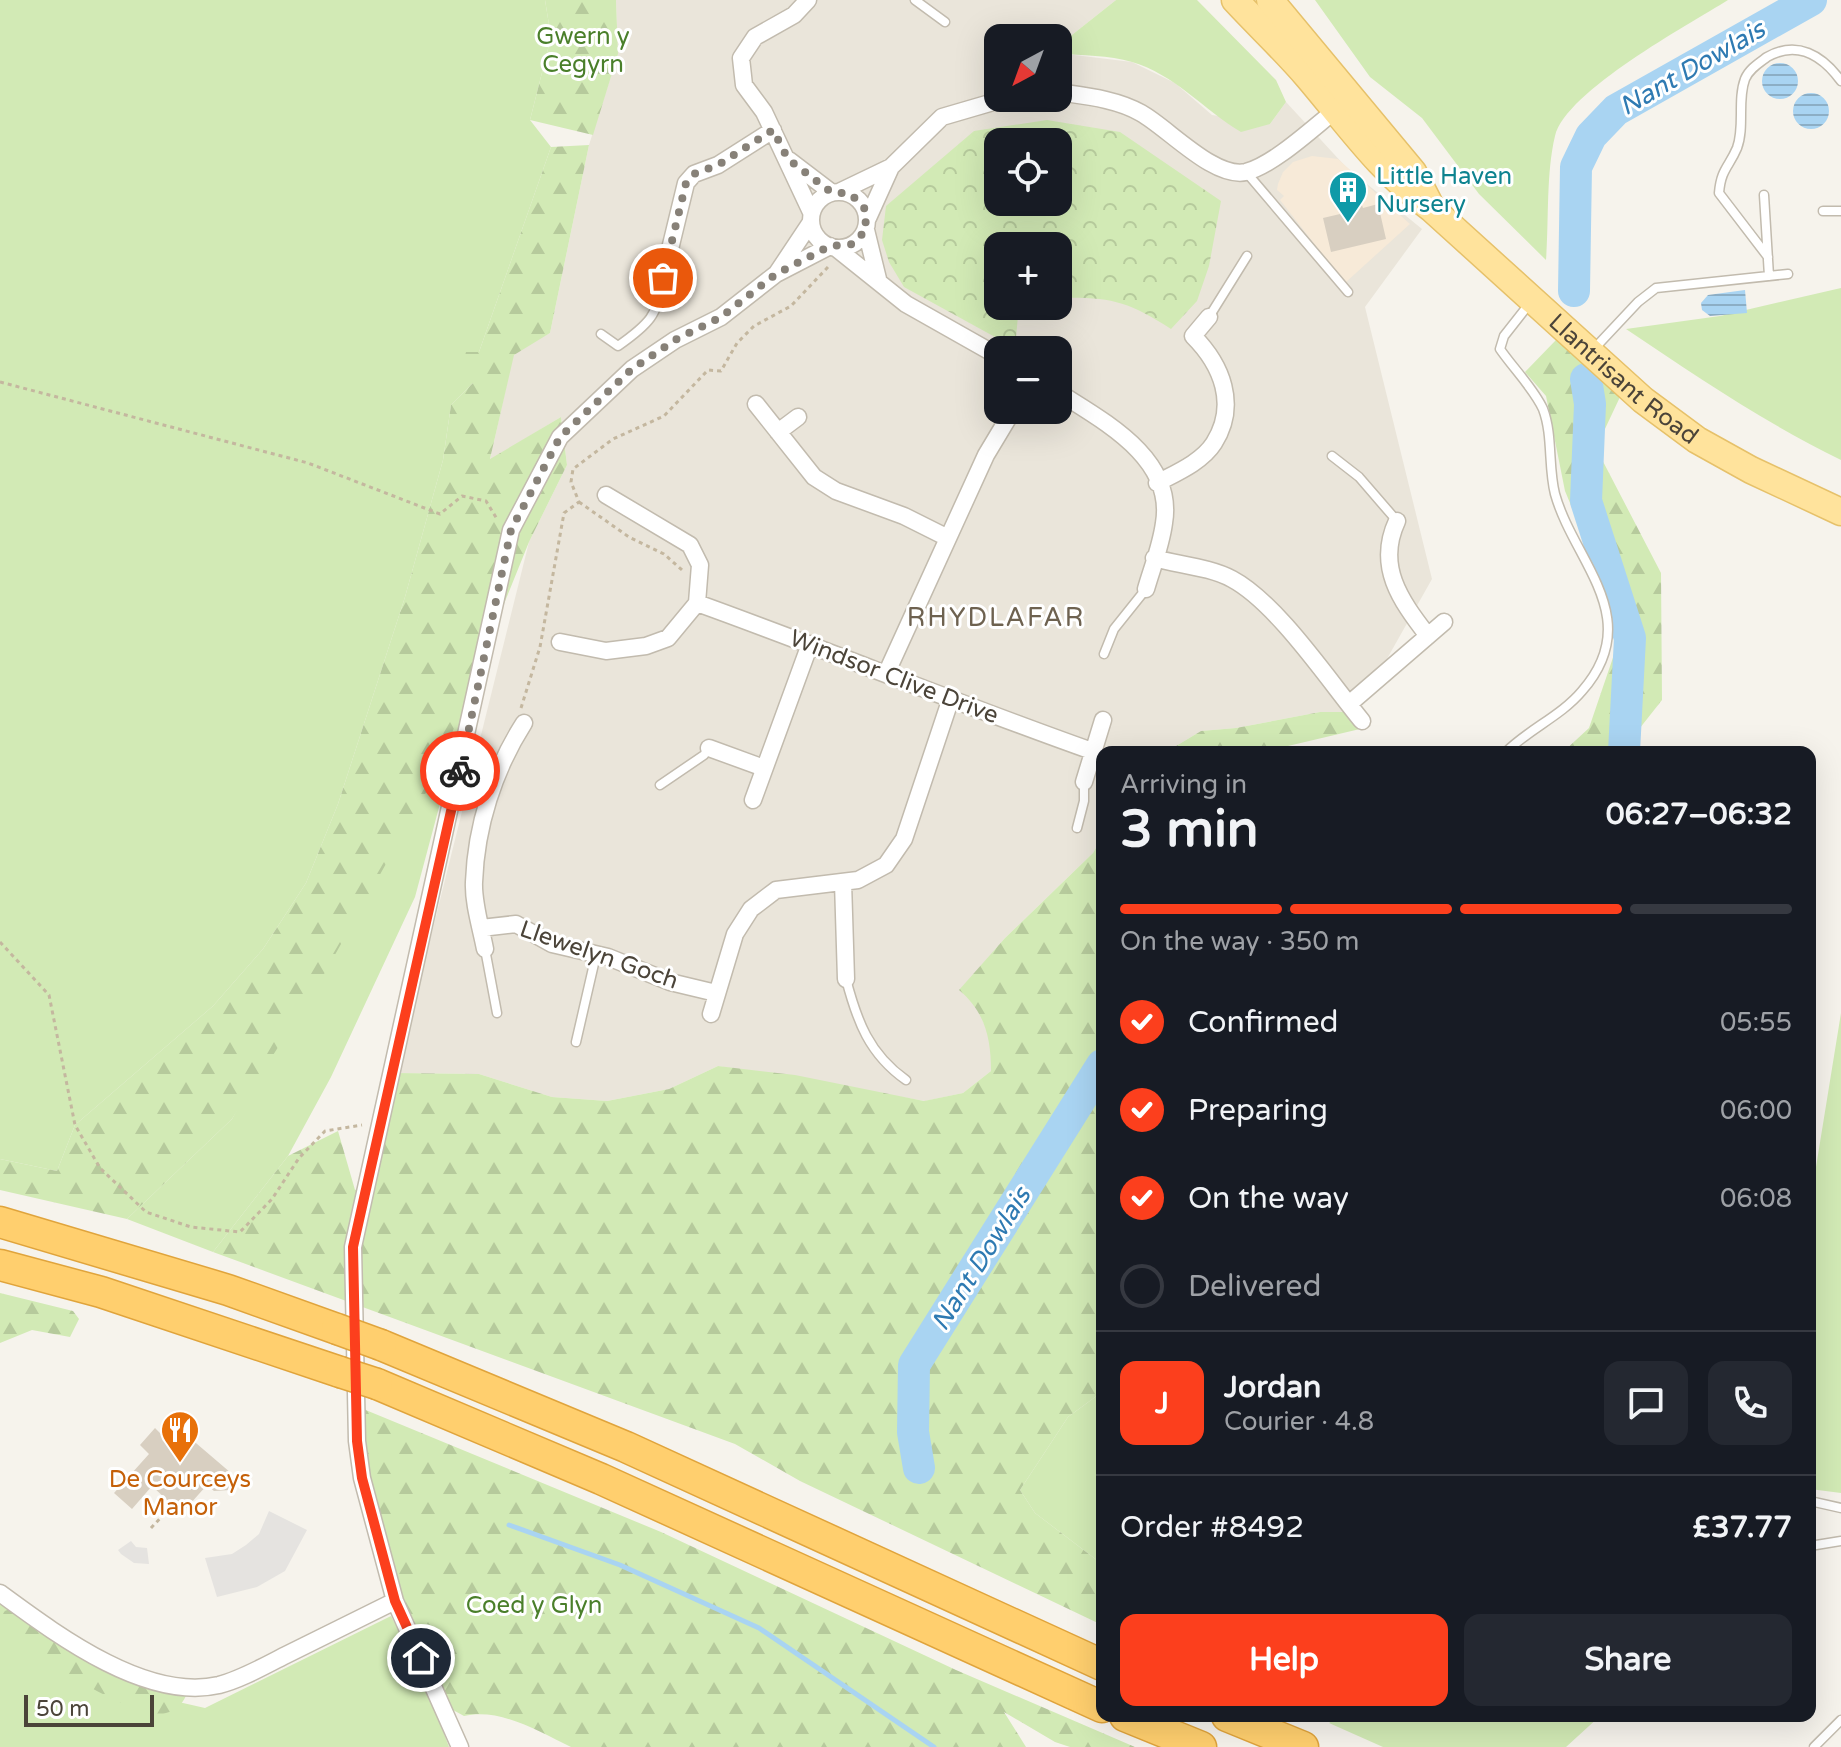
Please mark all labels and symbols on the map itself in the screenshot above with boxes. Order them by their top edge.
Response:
water label: Nant Dowlais [1614,13,1772,122]
park label: Gwern y Cegyrn [536,22,630,79]
north arrow [984,24,1072,112]
place label: Little Haven Nursery [1376,162,1512,219]
building icon: Little Haven Nursery [1327,169,1369,224]
pin [629,244,697,312]
street label: Llantrisant Road [1543,307,1704,450]
district label: RHYDLAFAR [907,602,1085,633]
street label: Windsor Clive Drive [785,624,1003,730]
courier [420,731,500,811]
street label: Llewelyn Goch [516,914,682,996]
water label: Nant Dowlais [925,1180,1038,1336]
restaurant icon: De Courceys Manor [159,1409,201,1464]
place label: De Courceys Manor [109,1465,251,1522]
park label: Coed y Glyn [466,1591,602,1620]
pin [387,1624,455,1692]
scale bar [24,1691,154,1727]

